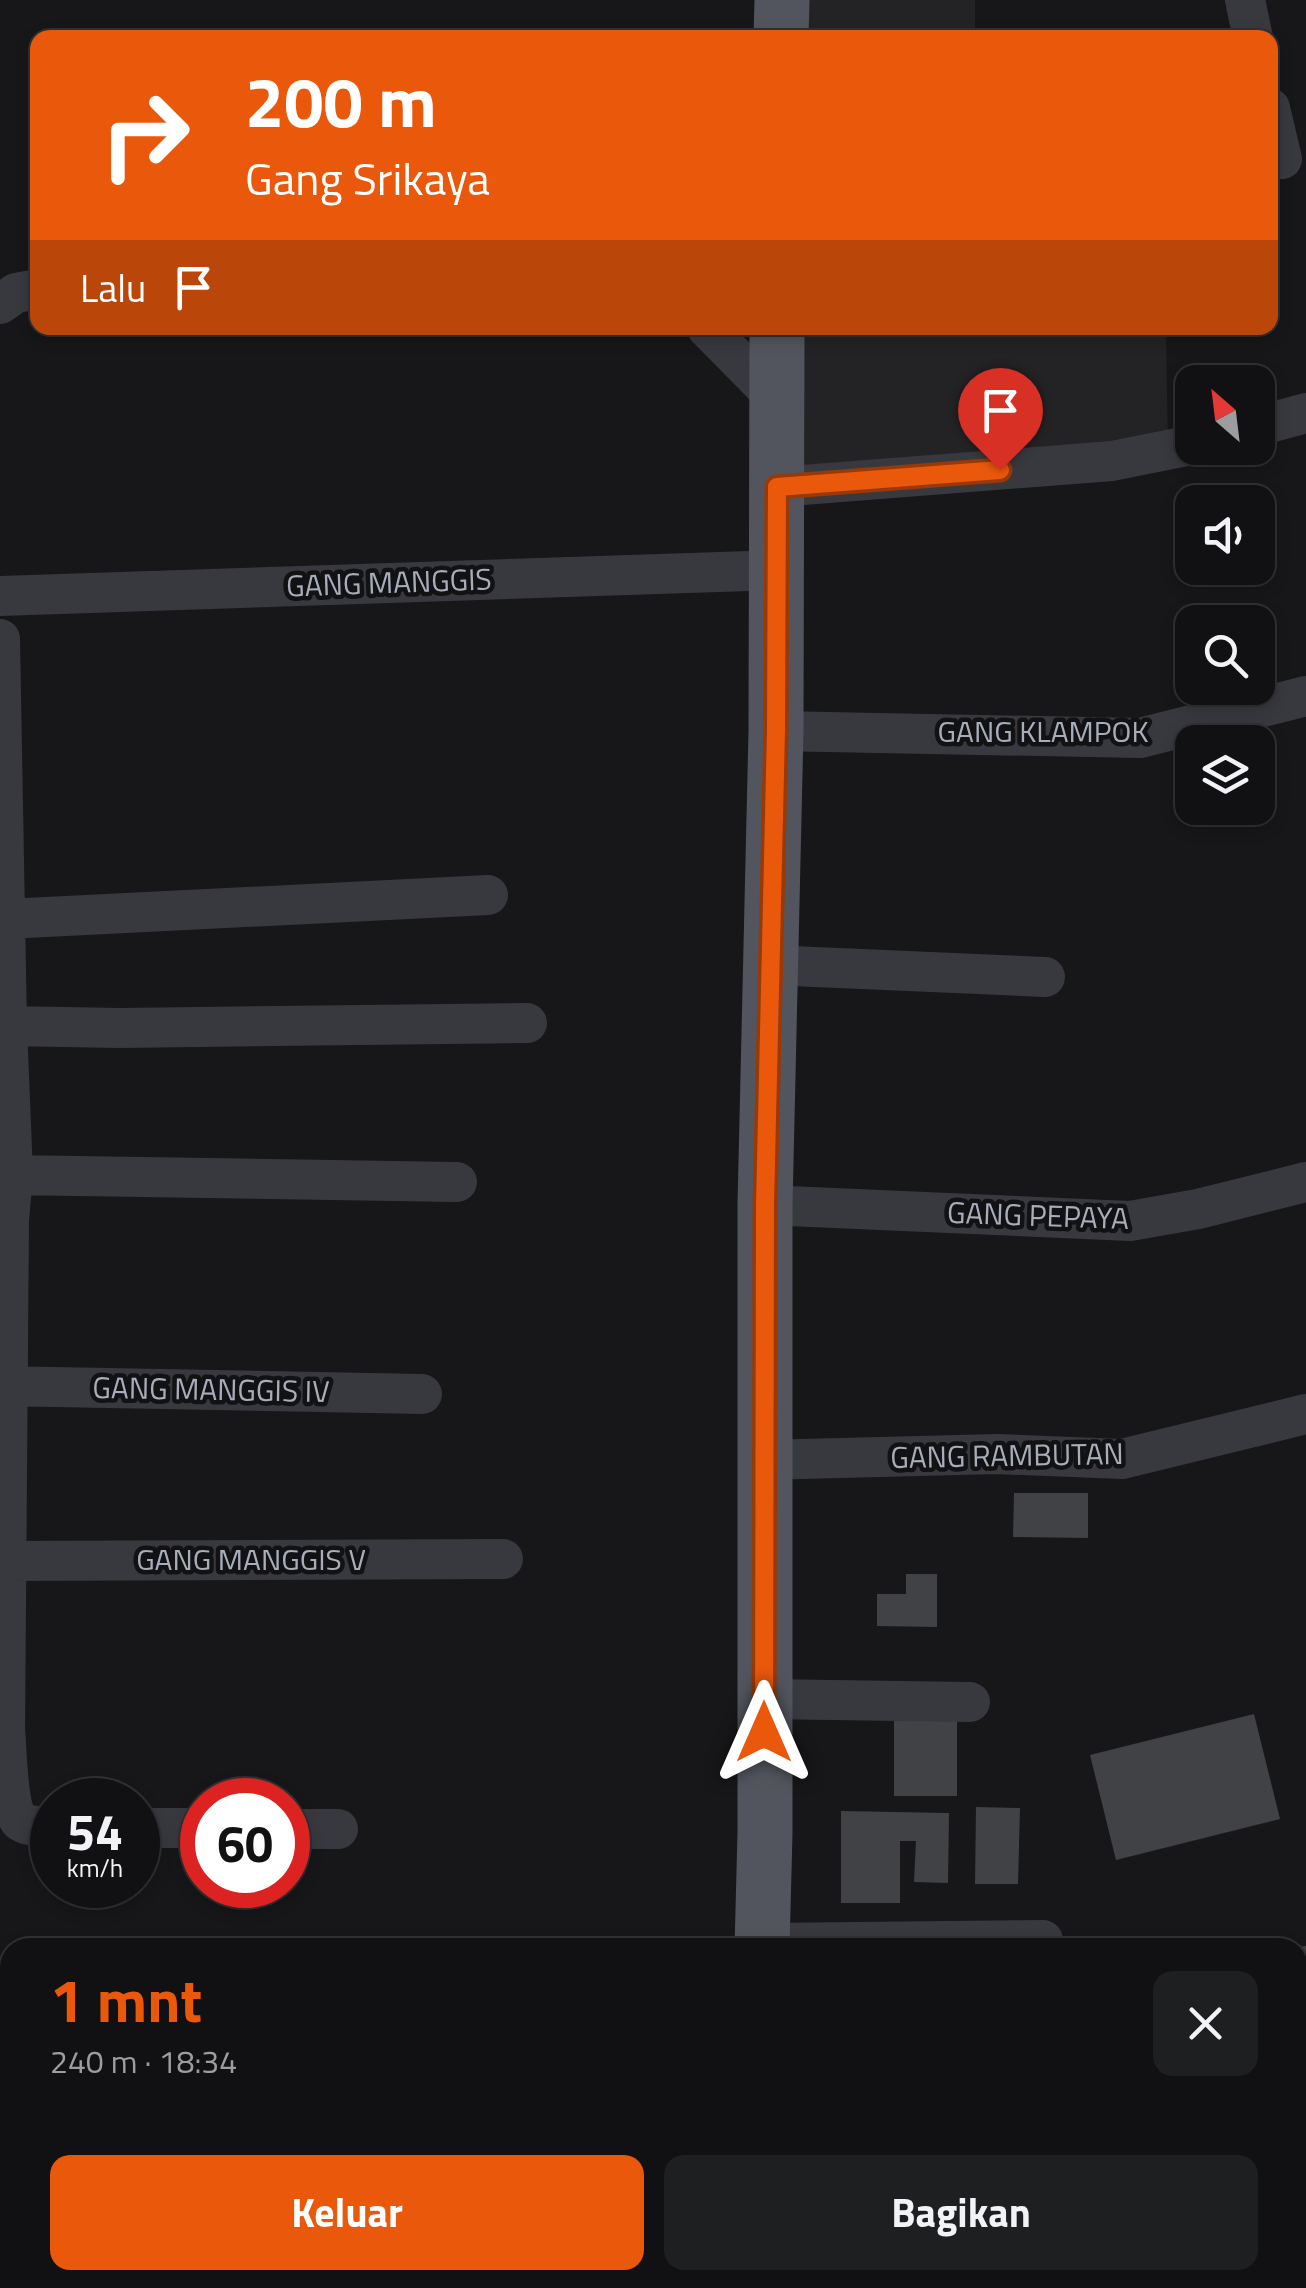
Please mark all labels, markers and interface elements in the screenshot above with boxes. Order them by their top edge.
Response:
text: 200 m [245,48,437,154]
icon: right [80,70,210,200]
text: Gang Srikaya [245,144,490,212]
text: Lalu [80,259,146,317]
icon: arrive [166,260,221,315]
north arrow [1175,365,1275,465]
map controls [1175,365,1275,825]
pin [958,368,1043,471]
icon: arrive [973,383,1028,438]
button: sound [1175,485,1275,585]
street label: GANG MANGGIS [285,555,493,609]
button: search [1175,605,1275,705]
street label: GANG KLAMPOK [938,708,1148,754]
button: layers [1175,725,1275,825]
street label: GANG PEPAYA [946,1189,1130,1241]
street label: GANG MANGGIS IV [92,1364,330,1414]
street label: GANG RAMBUTAN [890,1430,1124,1480]
street label: GANG MANGGIS V [136,1536,366,1582]
position arrow [712,1680,816,1784]
speed limit sign: 60 [180,1778,310,1908]
text: 54 [67,1793,123,1869]
text: km/h [67,1849,123,1887]
text: 1 mnt [50,1954,202,2045]
button: close [1153,1971,1258,2076]
text: 240 m · 18:34 [50,2037,237,2085]
button: Keluar [50,2155,644,2270]
button: Bagikan [664,2155,1258,2270]

